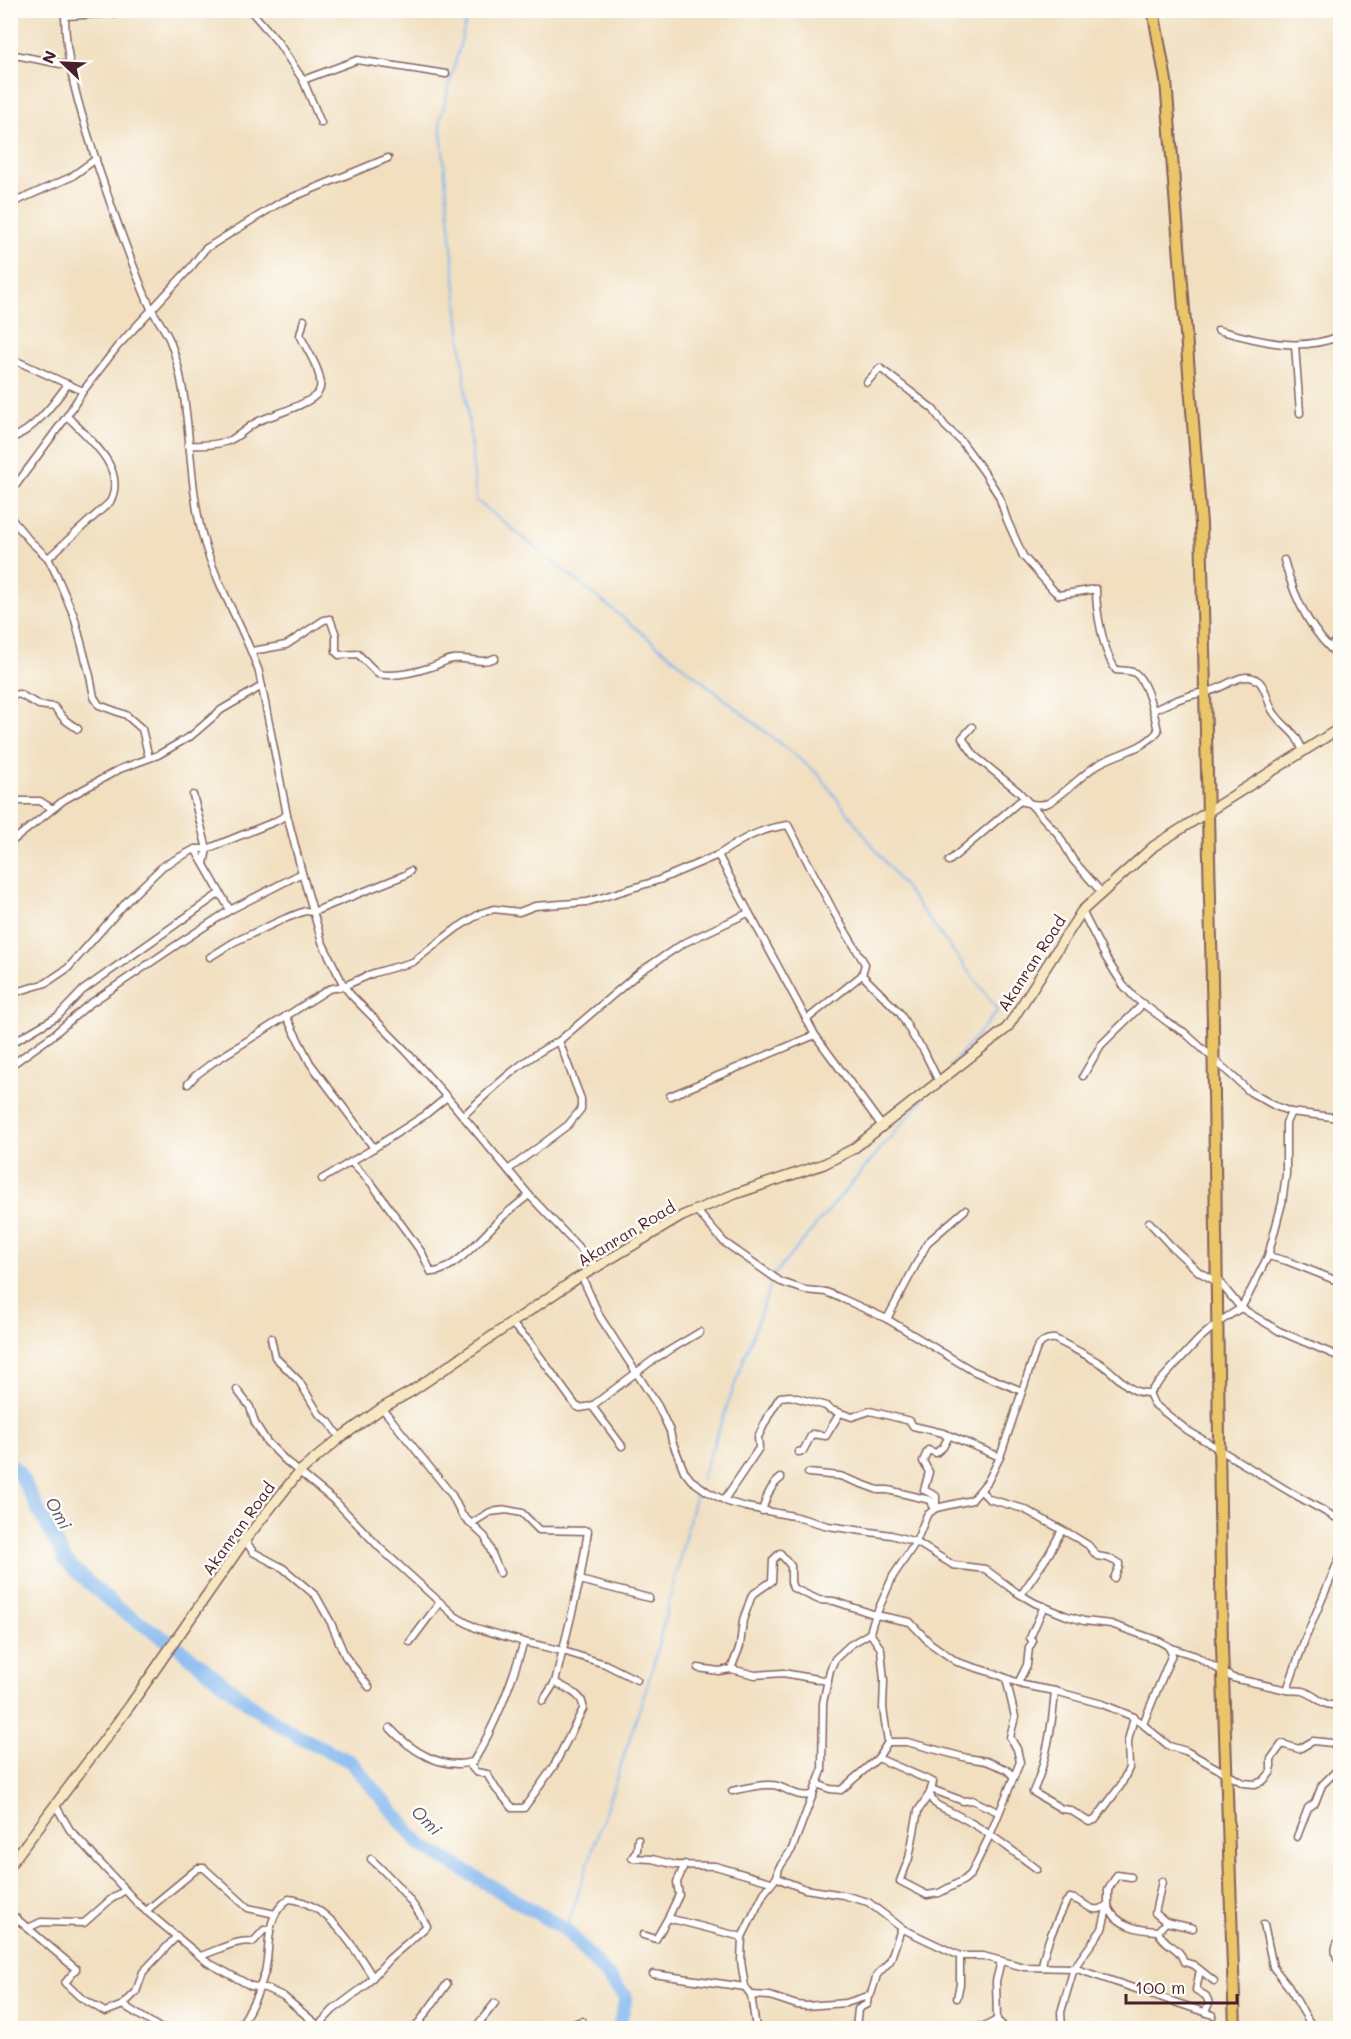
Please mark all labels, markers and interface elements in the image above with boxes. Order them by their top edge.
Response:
north arrow [33,33,93,93]
text: N [37,47,61,67]
street label: Akanran Road [992,911,1070,1015]
street label: Akanran Road [573,1196,679,1270]
street label: Akanran Road [197,1477,279,1579]
water label: Omi [40,1492,78,1534]
water label: Omi [406,1799,448,1841]
scale bar [1126,1967,1237,2005]
text: 100 m [1135,1975,1185,1999]

